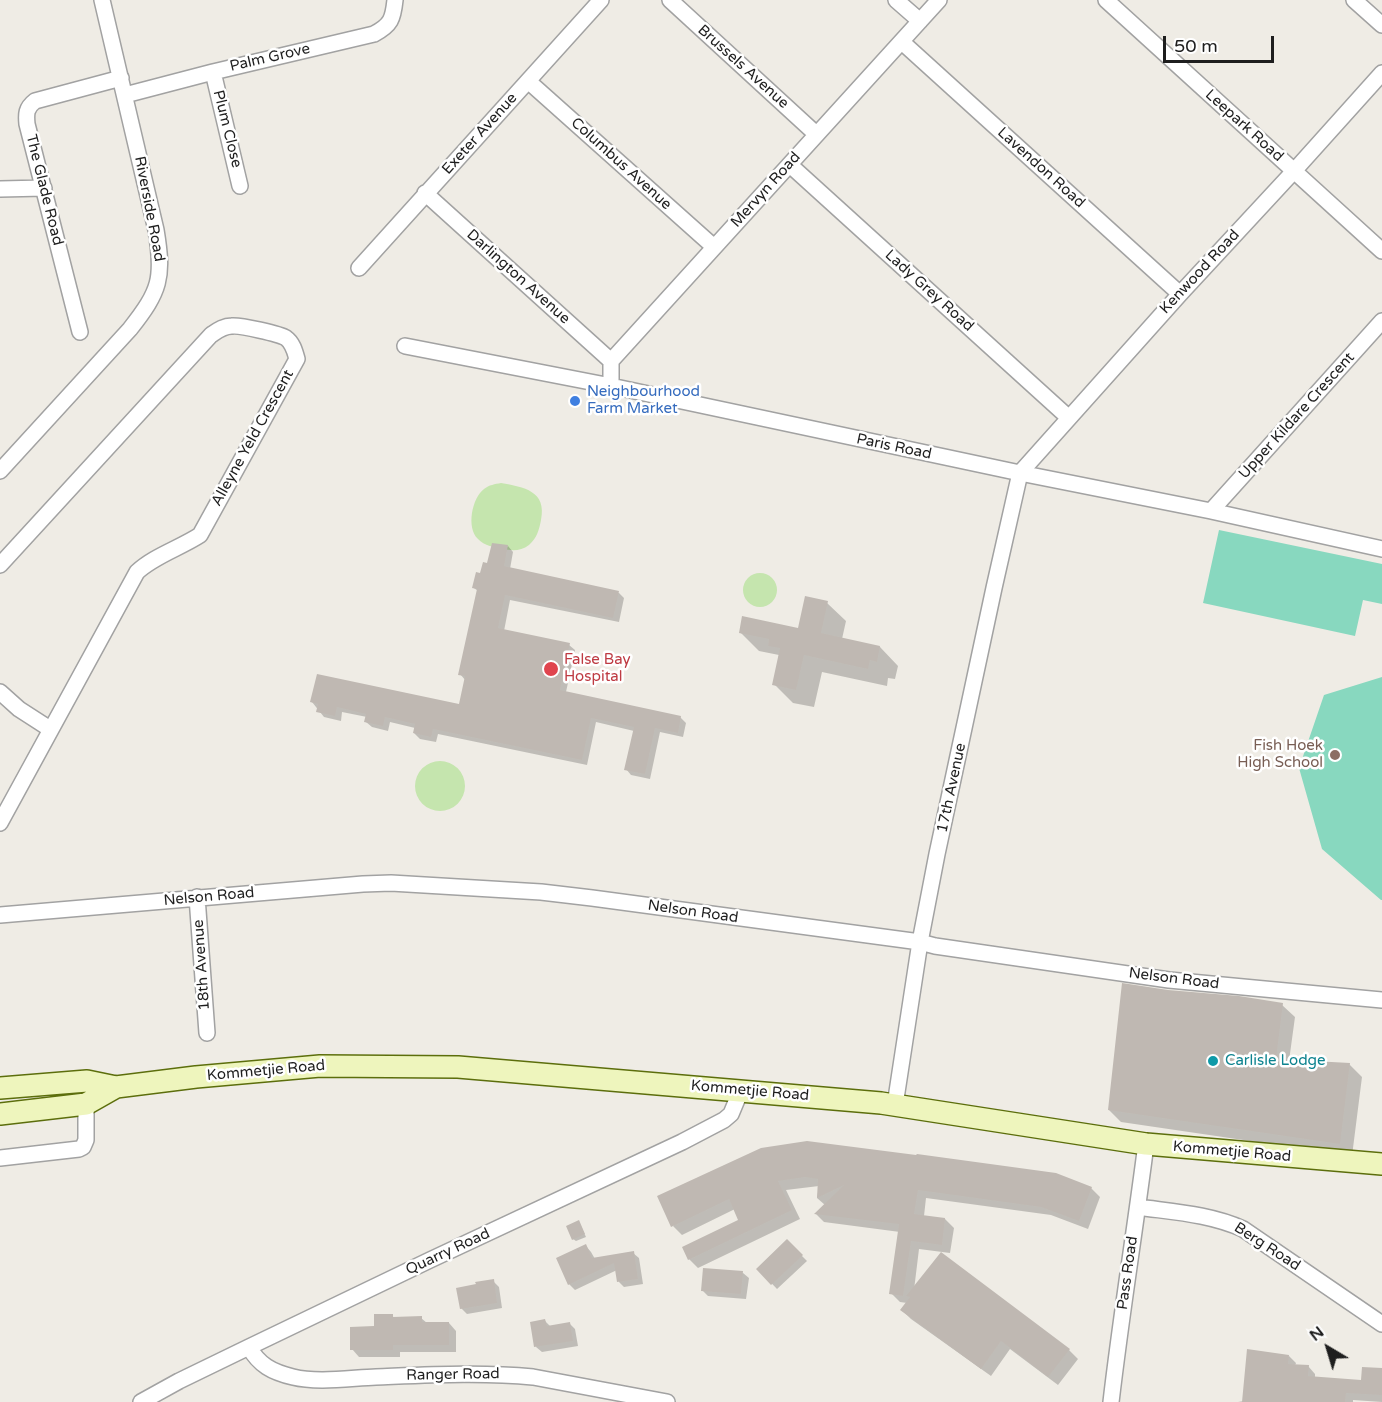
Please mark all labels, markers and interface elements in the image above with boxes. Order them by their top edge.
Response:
street label: Brussels Avenue [694,21,792,113]
scale bar [1166,24,1277,62]
text: 50 m [1174,35,1218,57]
street label: Palm Grove [228,40,312,76]
street label: Leepark Road [1201,86,1287,166]
street label: Plum Close [209,88,245,170]
street label: Exeter Avenue [439,90,521,178]
street label: Columbus Avenue [567,114,675,214]
street label: Lavendon Road [993,124,1089,212]
street label: The Glade Road [22,133,66,247]
street label: Mervyn Road [727,149,805,231]
street label: Riverside Road [130,155,168,263]
street label: Darlington Avenue [463,226,573,328]
street label: Kenwood Road [1156,226,1244,318]
street label: Lady Grey Road [881,246,977,336]
street label: Upper Kildare Crescent [1235,349,1359,483]
street label: Alleyne Yeld Crescent [208,367,298,509]
place label: Neighbourhood Farm Market [587,383,700,418]
marker: Neighbourhood Farm Market [568,394,582,408]
street label: Paris Road [855,430,933,464]
place label: False Bay Hospital [564,651,630,686]
marker: False Bay Hospital [542,660,560,678]
place label: Fish Hoek High School [1237,737,1323,772]
street label: 17th Avenue [934,741,970,835]
marker: Fish Hoek High School [1328,748,1342,762]
street label: Nelson Road [163,884,255,910]
street label: Nelson Road [647,897,739,927]
street label: 18th Avenue [190,919,214,1011]
street label: Nelson Road [1128,965,1220,993]
place label: Carlisle Lodge [1225,1052,1326,1070]
marker: Carlisle Lodge [1206,1054,1220,1068]
street label: Kommetjie Road [206,1057,326,1085]
street label: Kommetjie Road [690,1077,810,1105]
street label: Kommetjie Road [1172,1138,1292,1166]
street label: Berg Road [1230,1219,1304,1275]
street label: Quarry Road [403,1225,493,1279]
street label: Pass Road [1114,1235,1142,1311]
north arrow [1298,1318,1358,1378]
text: N [1306,1322,1328,1346]
street label: Ranger Road [406,1365,500,1385]

